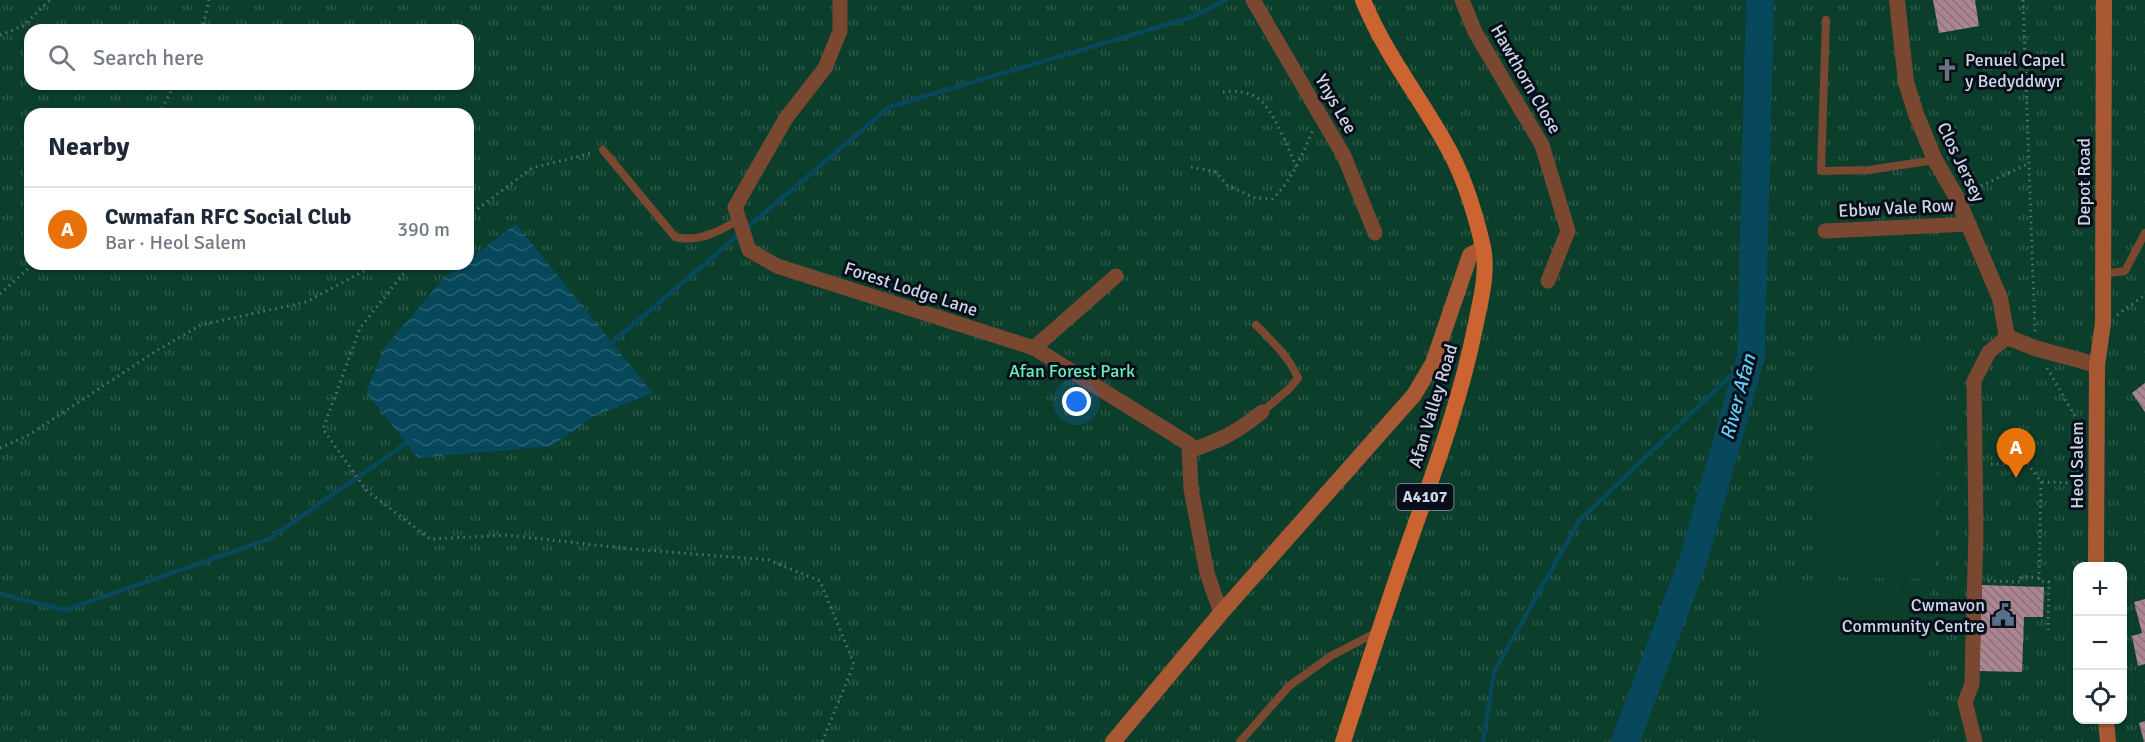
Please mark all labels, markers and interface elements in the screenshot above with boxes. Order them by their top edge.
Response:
street label: Hawthorn Close [1486,20,1566,138]
search box [24,24,474,90]
icon: search [45,41,78,74]
text: Search here [93,44,204,71]
place label: Penuel Capel y Bedyddwyr [1965,49,2065,92]
church icon: Penuel Capel y Bedyddwyr [1934,57,1960,83]
street label: Ynys Lee [1310,70,1362,138]
street label: Clos Jersey [1932,119,1990,206]
text: Nearby [48,131,129,163]
street label: Depot Road [2073,138,2095,226]
street label: Ebbw Vale Row [1838,194,1954,222]
text: Cwmafan RFC Social Club [105,203,351,230]
text: A [61,217,74,242]
text: 390 m [397,217,450,242]
text: Bar · Heol Salem [105,230,247,255]
street label: Forest Lodge Lane [841,257,981,321]
street label: Afan Valley Road [1404,341,1462,471]
water label: River Afan [1715,350,1762,442]
park label: Afan Forest Park [1009,360,1135,382]
your location [1062,387,1091,416]
street label: Heol Salem [2066,421,2088,509]
pin: A [1996,428,2036,478]
road number: A4107 [1396,484,1454,510]
map controls [2073,562,2127,724]
button: + [2073,562,2127,616]
place label: Cwmavon Community Centre [1842,594,1985,637]
public building icon: Cwmavon Community Centre [1990,602,2016,628]
button: − [2073,616,2127,670]
button: locate [2073,670,2127,724]

